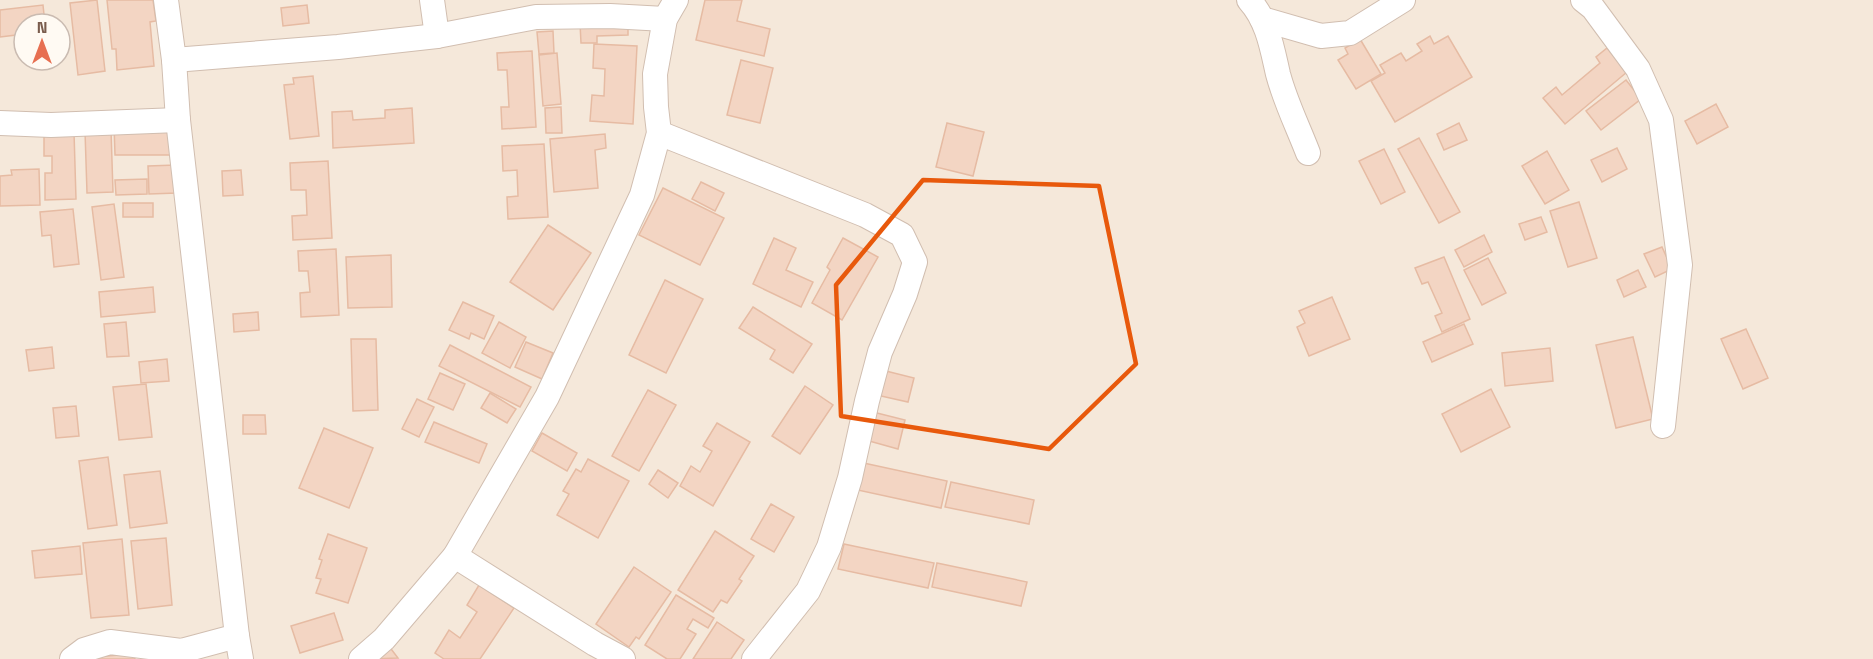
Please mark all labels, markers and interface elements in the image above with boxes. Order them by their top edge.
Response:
north arrow [12,12,72,72]
text: N [37,17,47,38]

